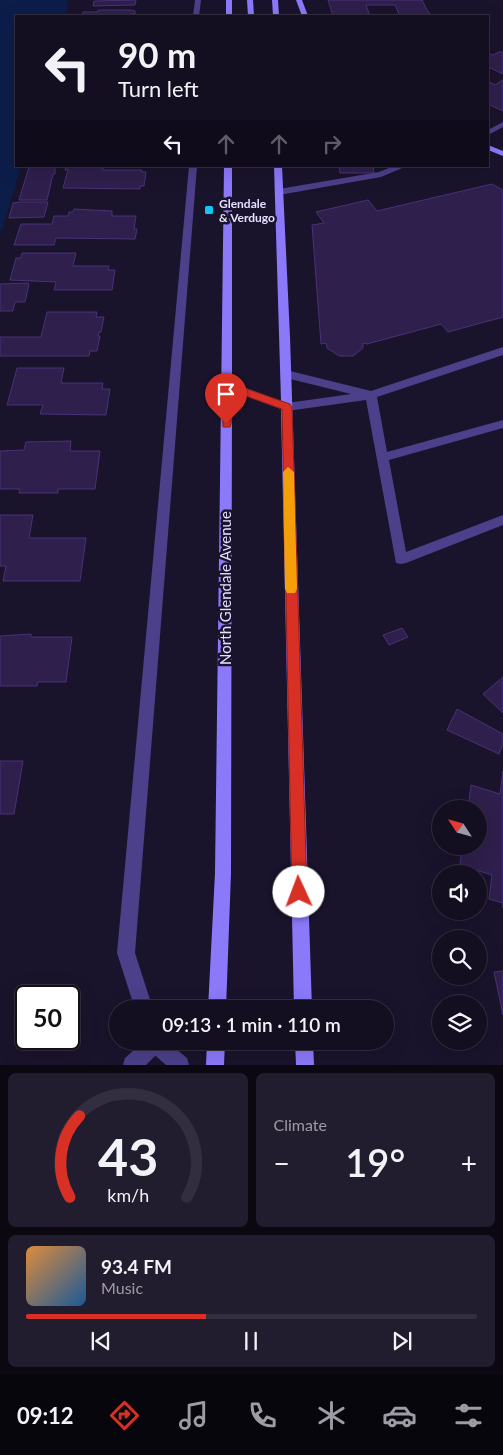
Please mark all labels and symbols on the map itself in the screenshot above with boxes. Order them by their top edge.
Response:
place label: Glendale & Verdugo [219,196,275,225]
marker: Glendale & Verdugo [203,204,215,216]
pin [205,373,247,424]
street label: North Glendale Avenue [216,511,234,665]
north arrow [432,800,488,855]
position arrow [272,865,324,917]
speed limit sign: 50 [15,985,80,1050]

